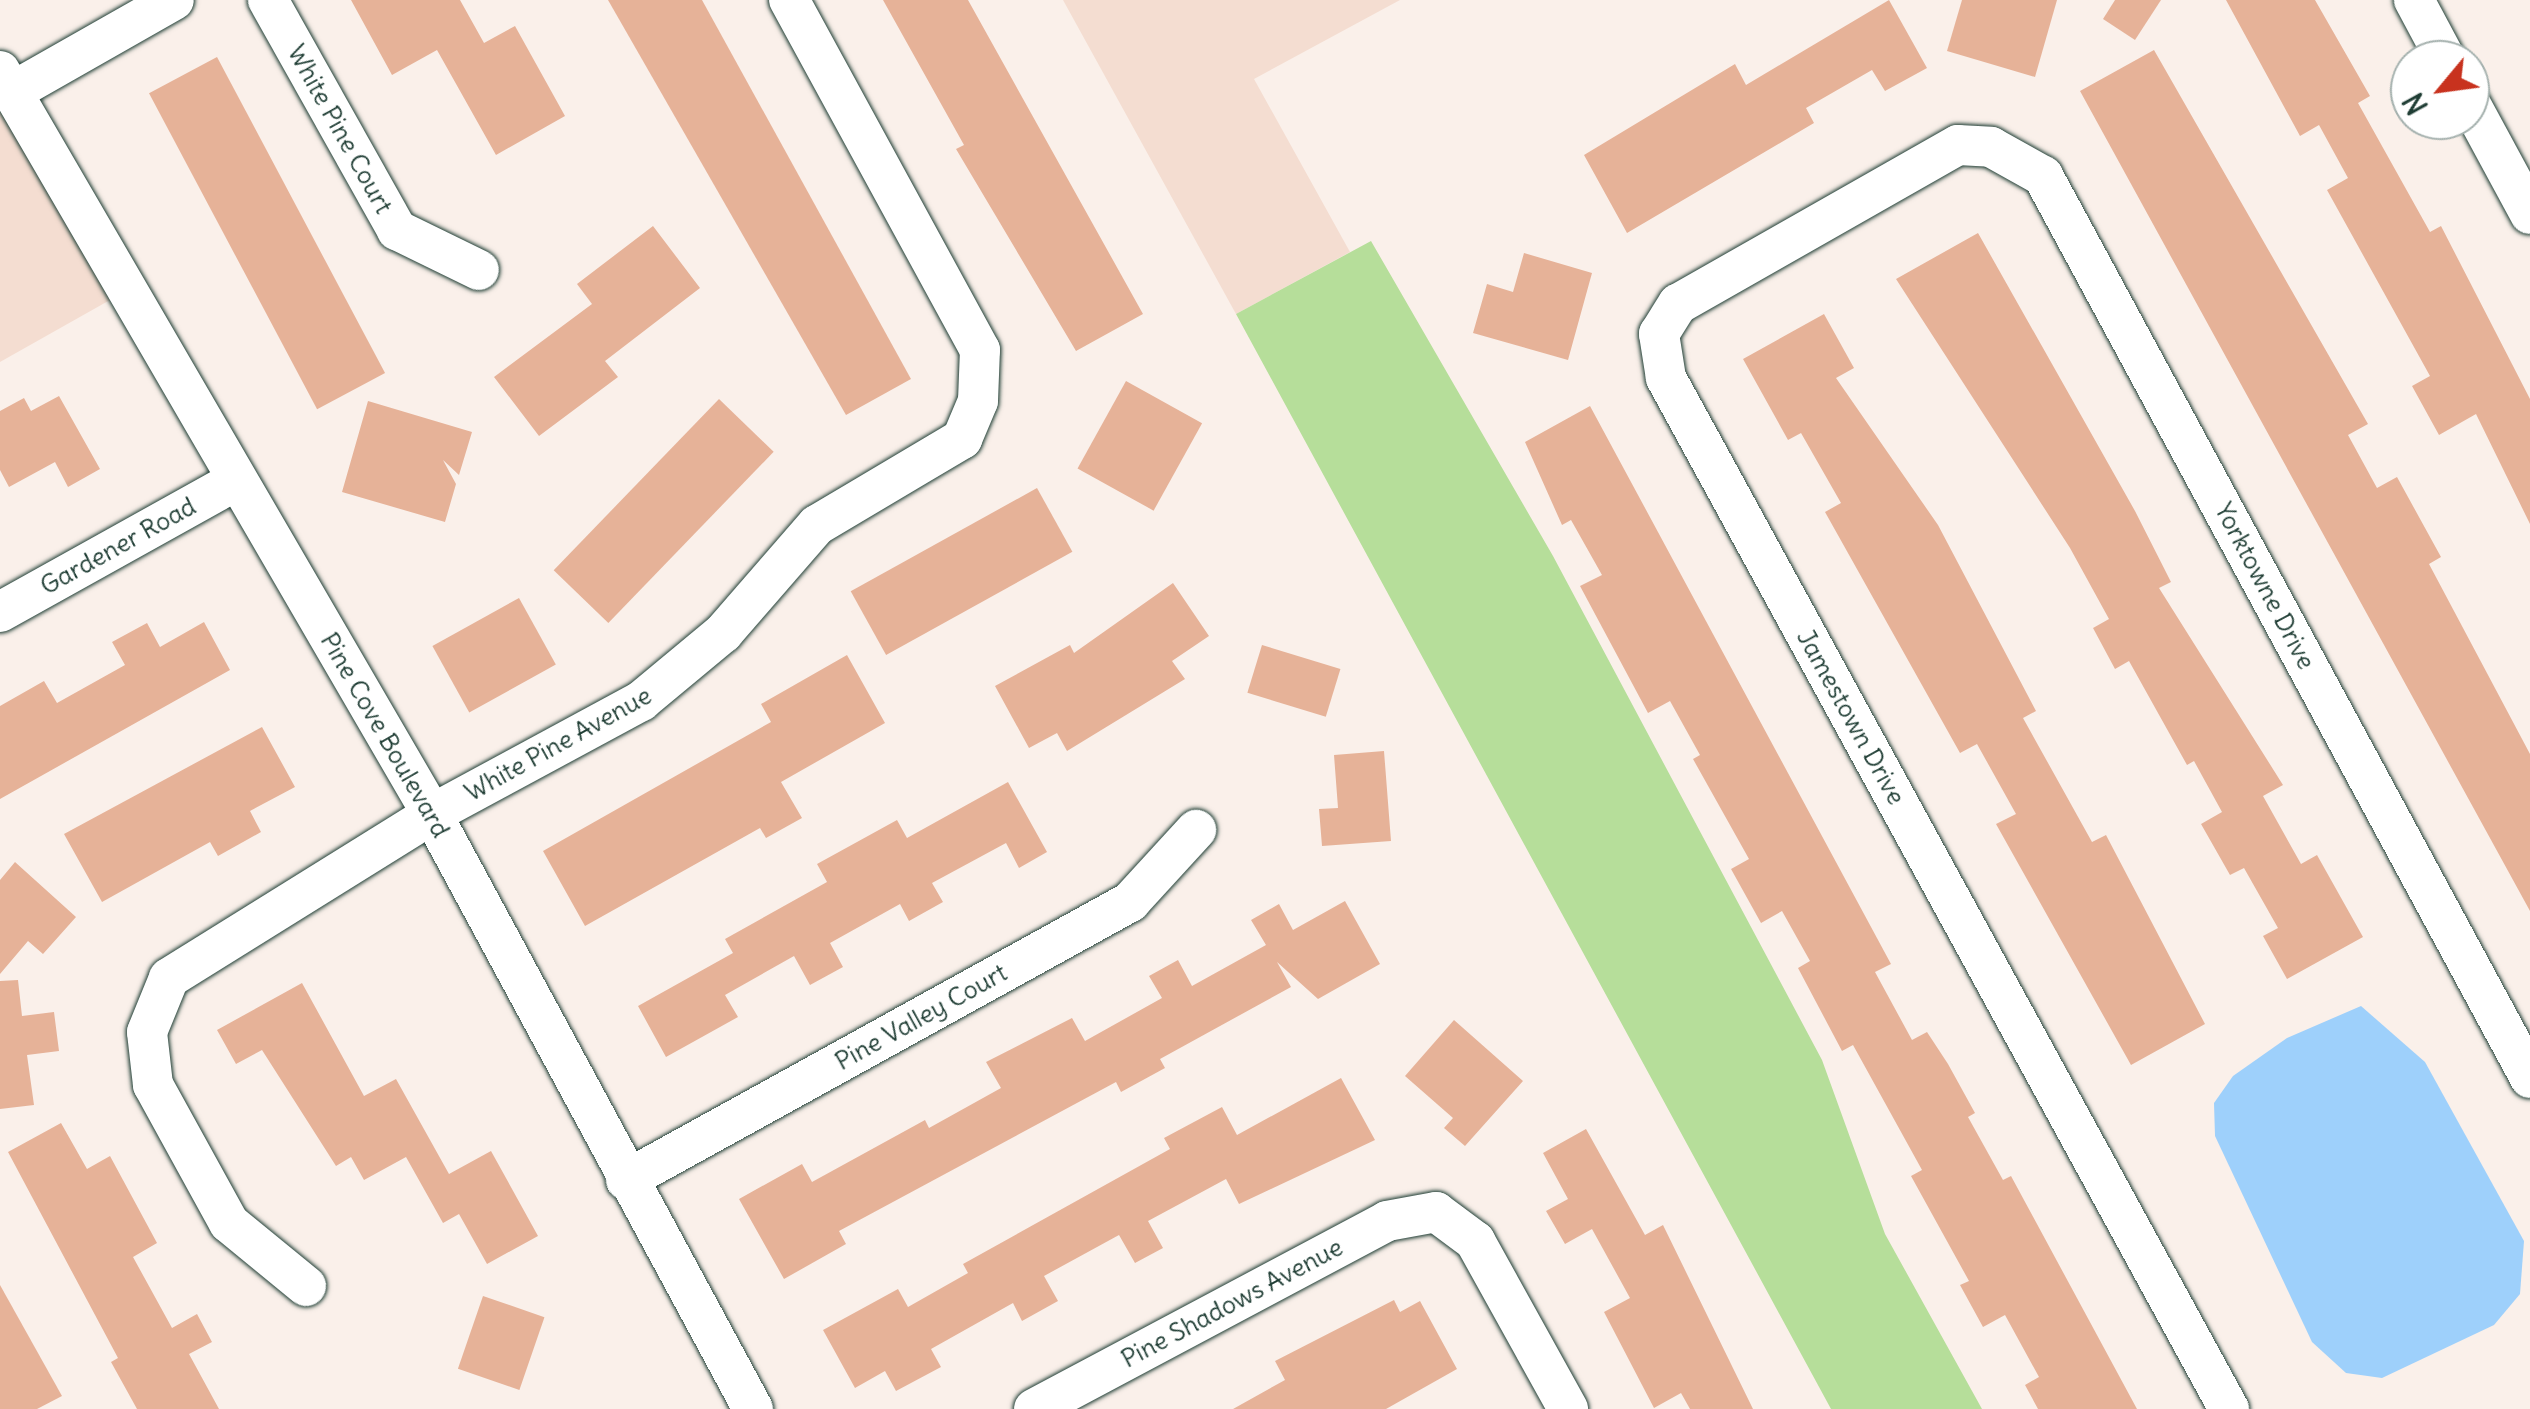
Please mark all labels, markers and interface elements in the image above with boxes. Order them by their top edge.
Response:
street label: White Pine Court [281,39,399,219]
north arrow [2390,40,2490,140]
text: N [2395,86,2436,121]
street label: Gardener Road [35,491,201,601]
street label: Yorktowne Drive [2208,498,2322,674]
street label: Jamestown Drive [1791,624,1911,810]
street label: Pine Cove Boulevard [314,627,456,843]
street label: White Pine Avenue [459,680,657,808]
street label: Pine Valley Court [830,957,1012,1077]
street label: Pine Shadows Avenue [1116,1232,1348,1374]

